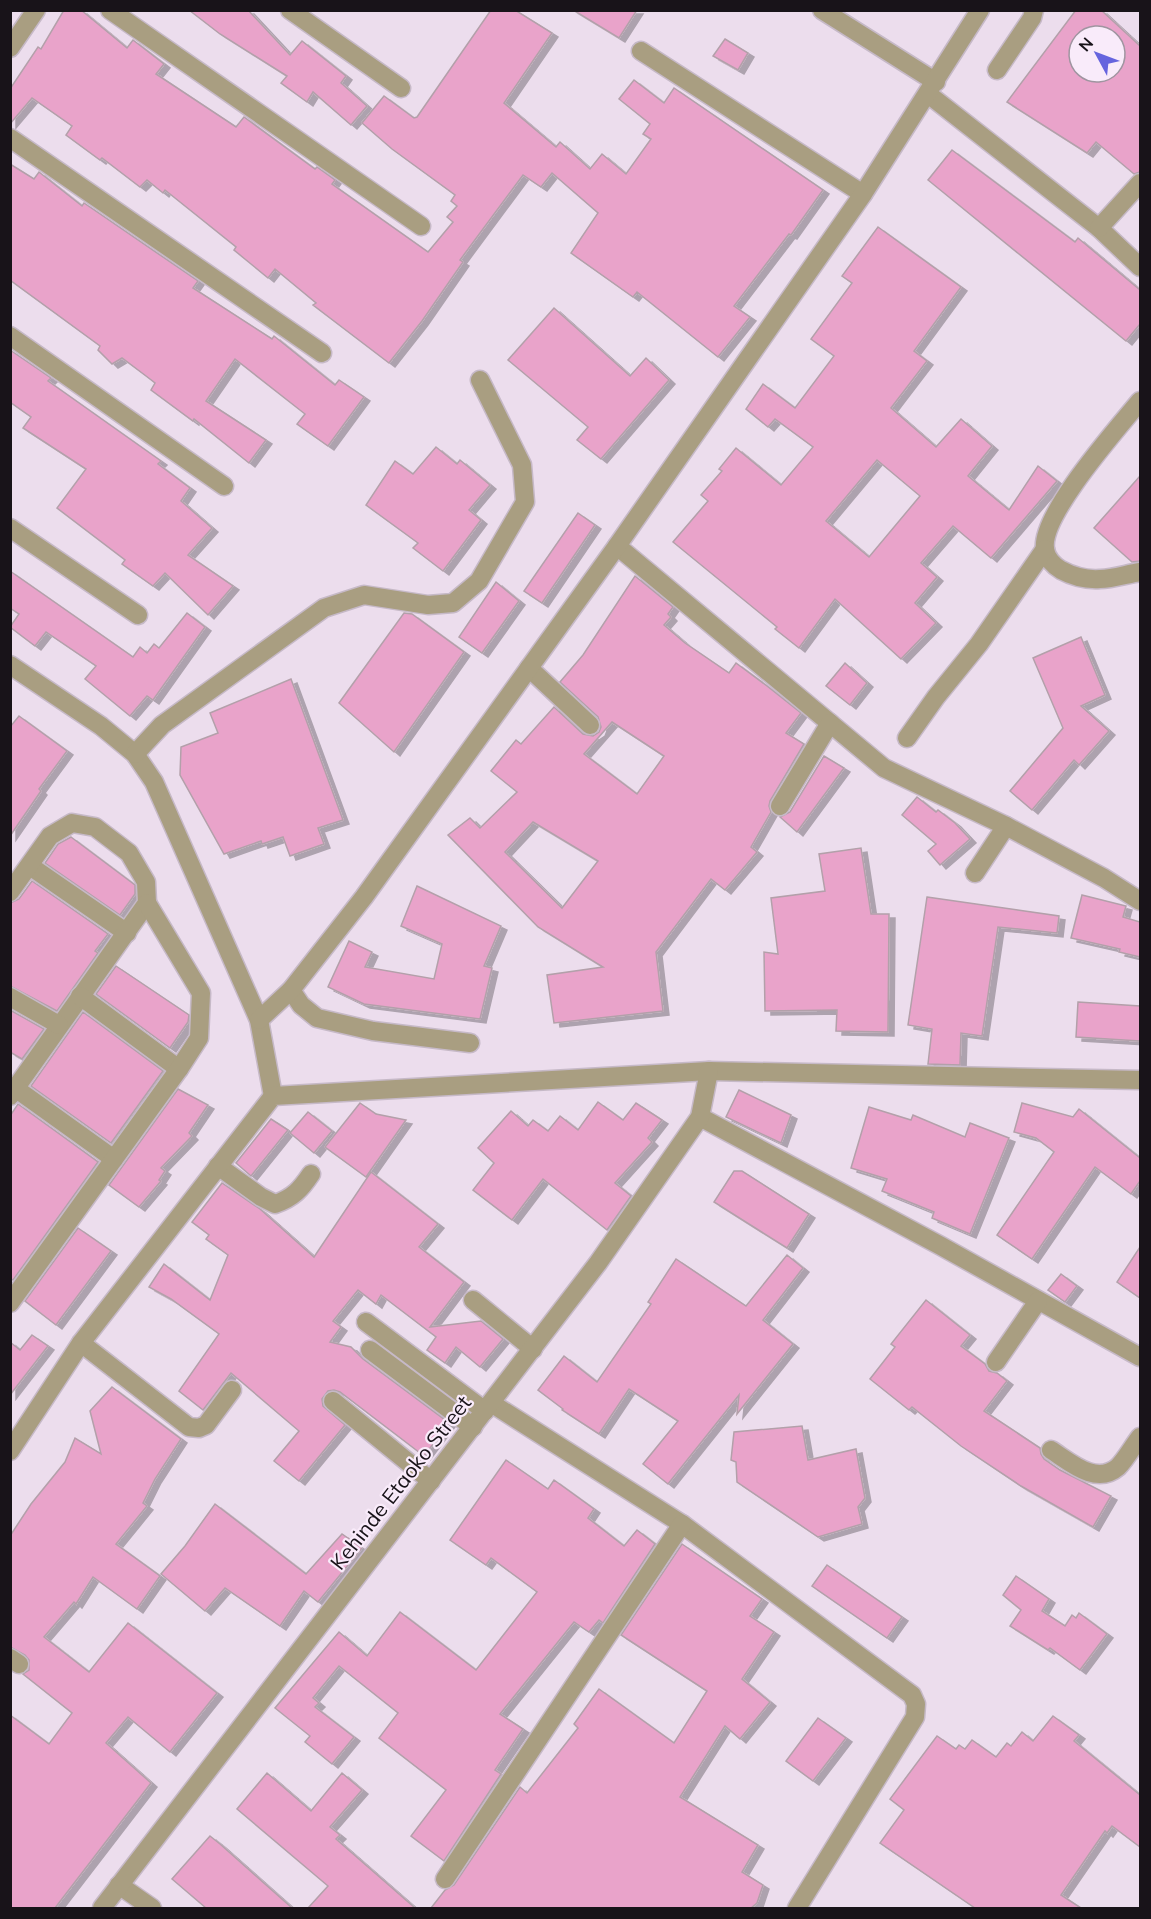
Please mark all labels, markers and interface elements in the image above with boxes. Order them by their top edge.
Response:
north arrow [1067,24,1127,84]
text: N [1074,33,1097,55]
street label: Kehinde Etaoko Street [324,1390,476,1575]

